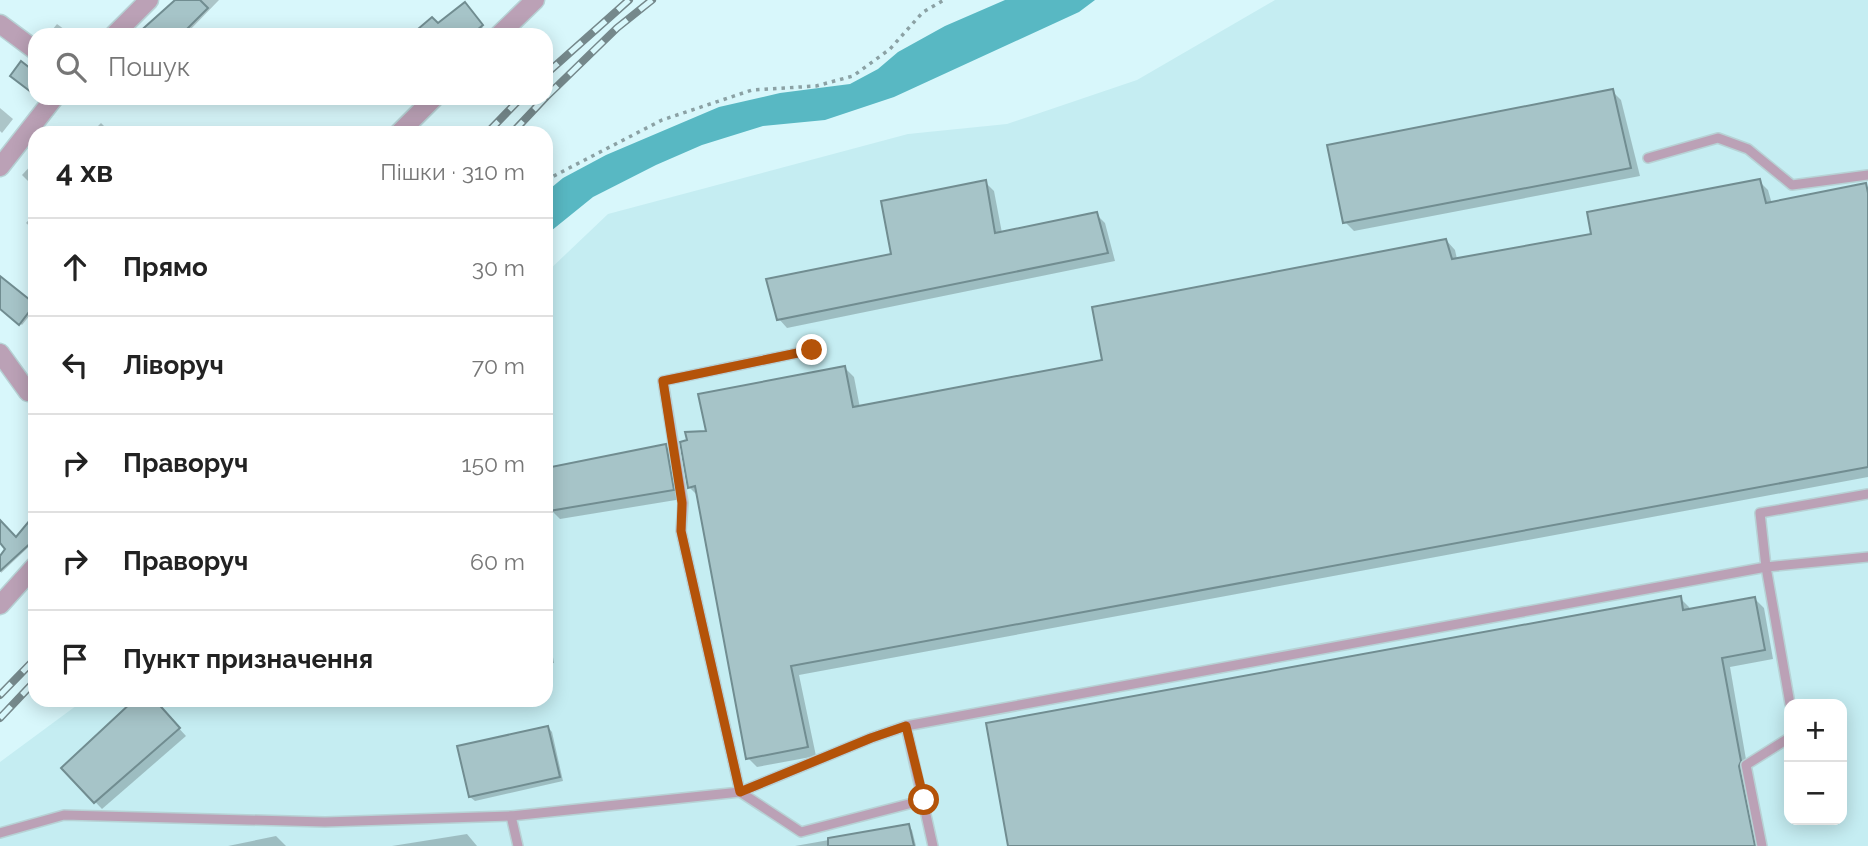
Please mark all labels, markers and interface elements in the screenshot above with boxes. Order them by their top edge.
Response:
search box [28,28,553,105]
icon: search [52,48,90,86]
text: Пошук [108,52,190,82]
text: 4 хв [56,154,113,189]
text: Пішки · 310 m [380,158,525,185]
icon: ahead [56,248,94,286]
text: Прямо [123,252,208,282]
text: 30 m [472,254,525,281]
route end [796,334,827,365]
icon: left [56,346,94,384]
text: Ліворуч [123,350,224,380]
text: 70 m [472,352,525,379]
icon: right [56,444,94,482]
text: Праворуч [123,448,248,478]
text: 150 m [462,450,525,477]
icon: right [56,542,94,580]
text: Праворуч [123,546,248,576]
text: 60 m [470,548,525,575]
icon: arrive [56,640,94,678]
text: Пункт призначення [123,644,373,674]
map controls [1784,699,1847,825]
button: + [1784,699,1847,762]
button: − [1784,762,1847,825]
route start [908,784,939,815]

